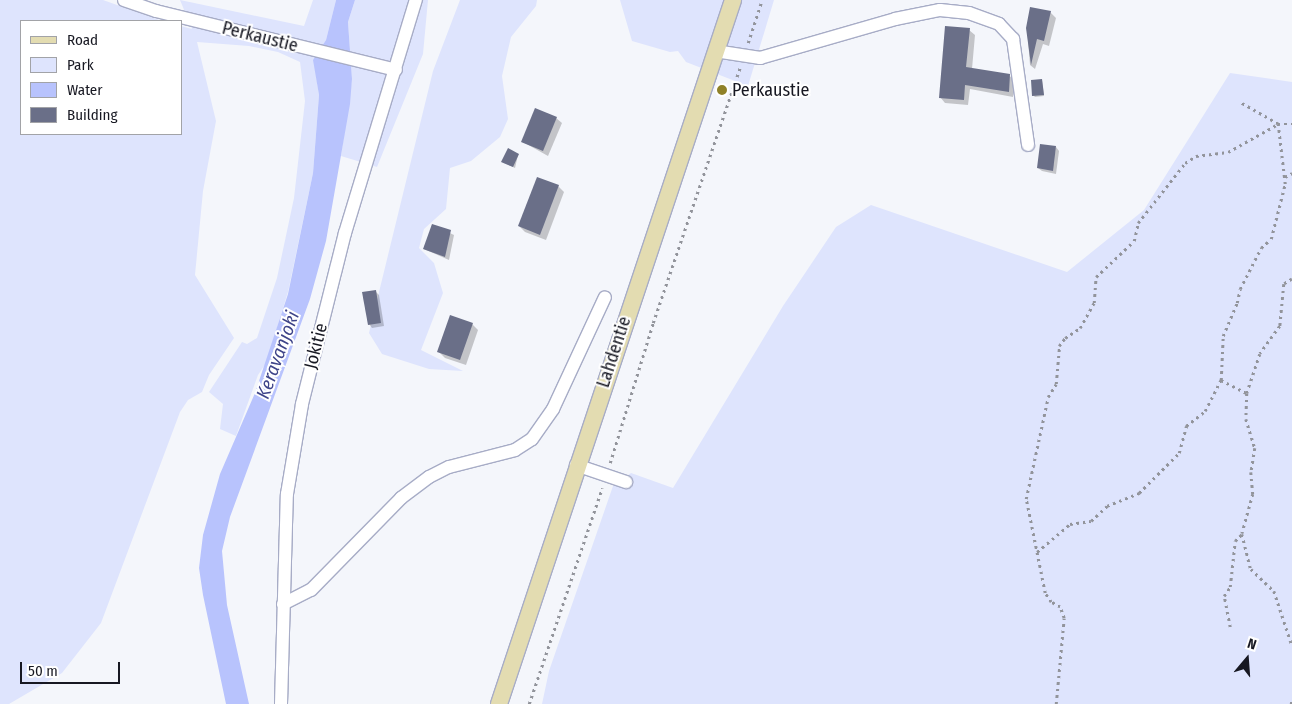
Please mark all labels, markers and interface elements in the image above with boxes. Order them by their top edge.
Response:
street label: Perkaustie [220,17,300,57]
legend [20,20,182,135]
text: Road [67,31,98,49]
text: Park [67,56,94,74]
place label: Perkaustie [732,79,809,101]
text: Water [67,81,102,99]
marker: Perkaustie [716,84,728,96]
text: Building [67,106,118,124]
water label: Keravanjoki [252,308,304,402]
street label: Lahdentie [592,314,636,390]
street label: Jokitie [300,321,332,371]
north arrow [1222,634,1272,684]
text: N [1245,635,1258,654]
scale bar [22,652,122,684]
text: 50 m [28,662,58,680]

